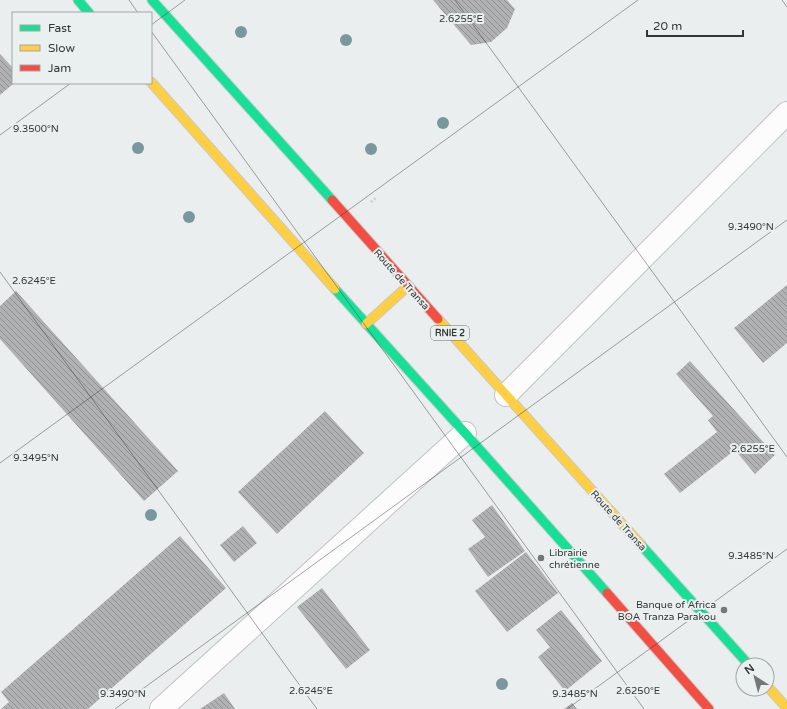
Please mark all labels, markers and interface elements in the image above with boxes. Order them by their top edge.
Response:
legend [12,12,152,84]
scale bar [647,12,743,38]
text: 2.6255°E [439,13,483,25]
text: 20 m [653,19,682,33]
text: Fast [48,21,72,35]
text: Slow [48,41,75,55]
text: Jam [48,61,71,75]
text: 9.3500°N [13,123,59,135]
text: 9.3490°N [728,221,774,233]
street label: Route de Transa [371,247,432,312]
text: 2.6245°E [12,275,56,287]
road number: RNIE 2 [431,326,469,340]
text: 2.6255°E [731,443,775,455]
text: 9.3495°N [13,452,59,464]
street label: Route de Transa [588,488,649,553]
place label: Librairie chrétienne [549,547,600,571]
text: 9.3485°N [728,550,774,562]
marker: Librairie chrétienne [536,553,546,563]
place label: Banque of Africa BOA Tranza Parakou [618,599,716,623]
marker: Banque of Africa BOA Tranza Parakou [719,605,729,615]
north arrow [735,657,775,697]
text: N [742,661,757,677]
text: 2.6245°E [289,685,333,697]
text: 2.6250°E [616,685,660,697]
text: 9.3490°N [100,688,146,700]
text: 9.3485°N [552,688,598,700]

